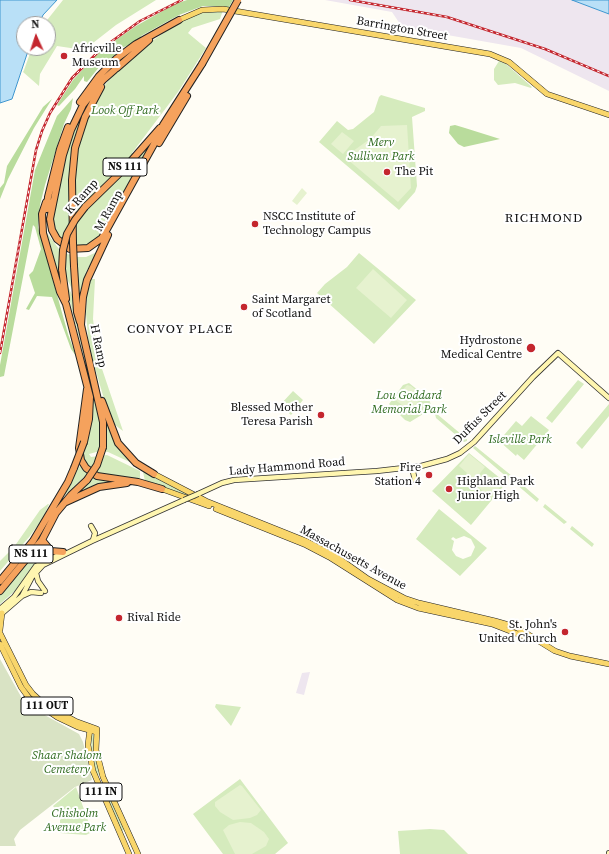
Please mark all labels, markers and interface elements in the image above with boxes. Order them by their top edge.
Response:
street label: Barrington Street [355,14,449,44]
north arrow [16,16,56,56]
text: N [31,17,40,32]
place label: Africville Museum [72,42,122,70]
marker: Africville Museum [59,51,69,61]
park label: Look Off Park [91,104,159,118]
park label: Merv Sullivan Park [347,136,415,164]
road number: NS 111 [103,158,147,176]
place label: The Pit [395,165,433,179]
marker: The Pit [382,167,392,177]
street label: K Ramp [63,176,101,218]
street label: M Ramp [92,188,126,234]
place label: NSCC Institute of Technology Campus [263,210,371,238]
district label: RICHMOND [505,211,583,227]
marker: NSCC Institute of Technology Campus [250,219,260,229]
place label: Saint Margaret of Scotland [252,293,330,321]
marker: Saint Margaret of Scotland [239,302,249,312]
district label: CONVOY PLACE [127,322,233,338]
street label: H Ramp [86,323,110,369]
place label: Hydrostone Medical Centre [441,334,522,362]
marker: Hydrostone Medical Centre [525,342,537,354]
street label: Duffus Street [450,388,510,448]
park label: Lou Goddard Memorial Park [371,389,447,417]
place label: Blessed Mother Teresa Parish [230,401,313,429]
marker: Blessed Mother Teresa Parish [316,410,326,420]
park label: Isleville Park [488,433,552,447]
street label: Lady Hammond Road [228,455,346,479]
place label: Fire Station 4 [375,461,421,489]
marker: Fire Station 4 [424,470,434,480]
place label: Highland Park Junior High [457,475,534,503]
marker: Highland Park Junior High [444,484,454,494]
street label: Massachusetts Avenue [297,523,409,593]
road number: NS 111 [9,545,53,563]
place label: Rival Ride [127,611,181,625]
marker: Rival Ride [114,613,124,623]
place label: St. John's United Church [479,618,557,646]
marker: St. John's United Church [560,627,570,637]
road number: 111 OUT [21,697,73,715]
park label: Shaar Shalom Cemetery [32,749,102,777]
road number: 111 IN [80,783,122,801]
park label: Chisholm Avenue Park [44,807,106,835]

